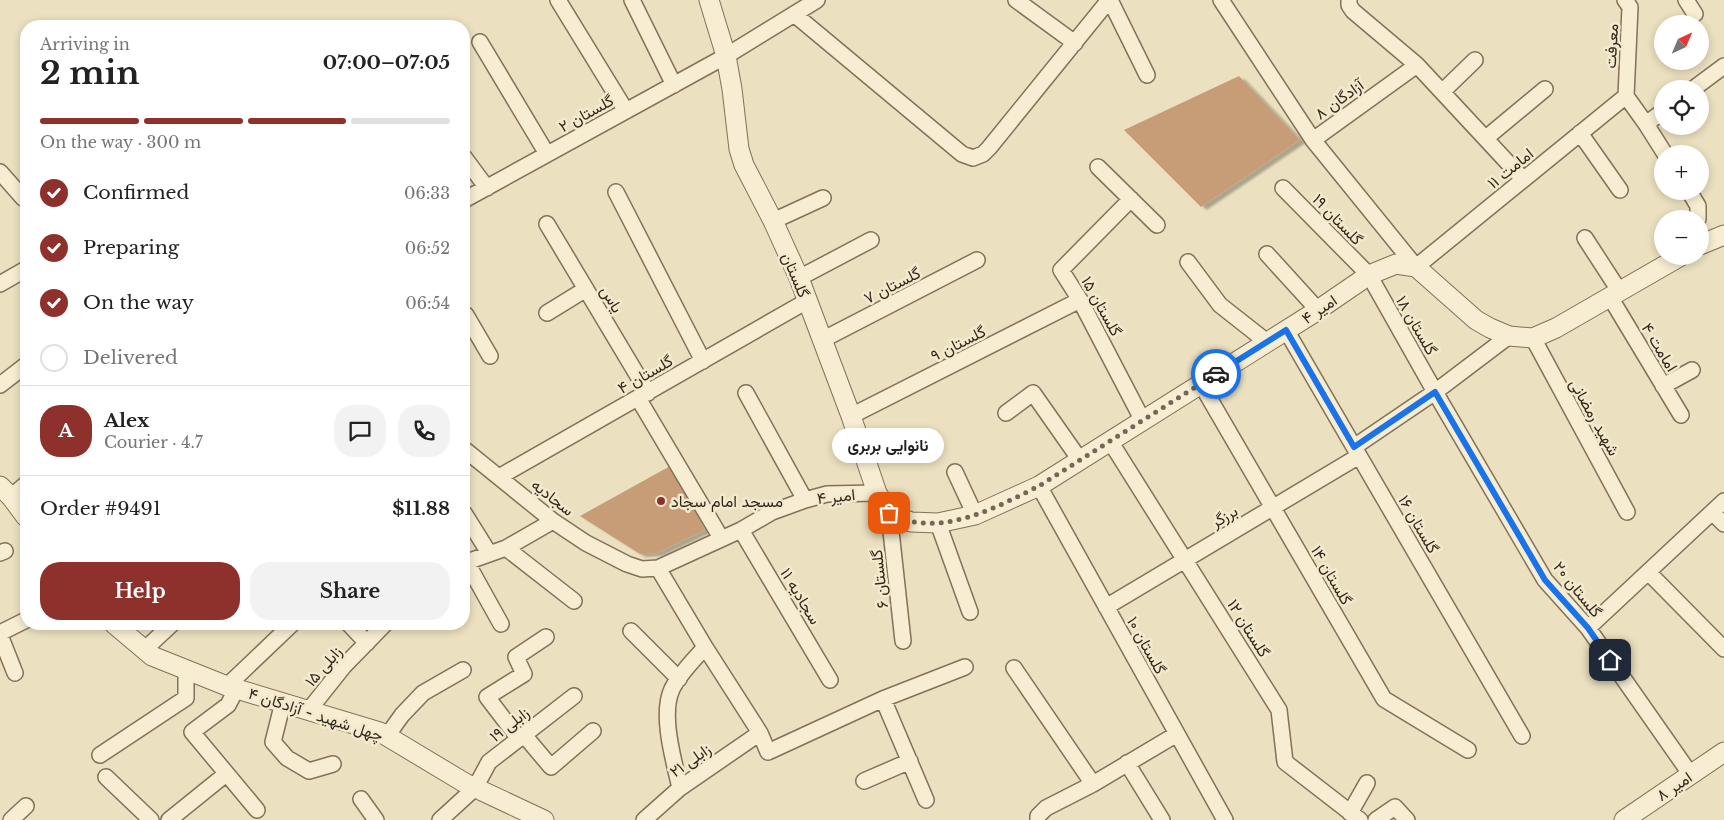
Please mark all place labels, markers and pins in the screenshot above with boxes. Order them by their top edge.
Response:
callout: نانوایی بربری [833,428,945,463]
place label: مسجد امام سجاد [671,491,783,512]
pin [868,492,910,534]
marker: مسجد امام سجاد [655,495,667,507]
pin [1589,639,1631,681]

